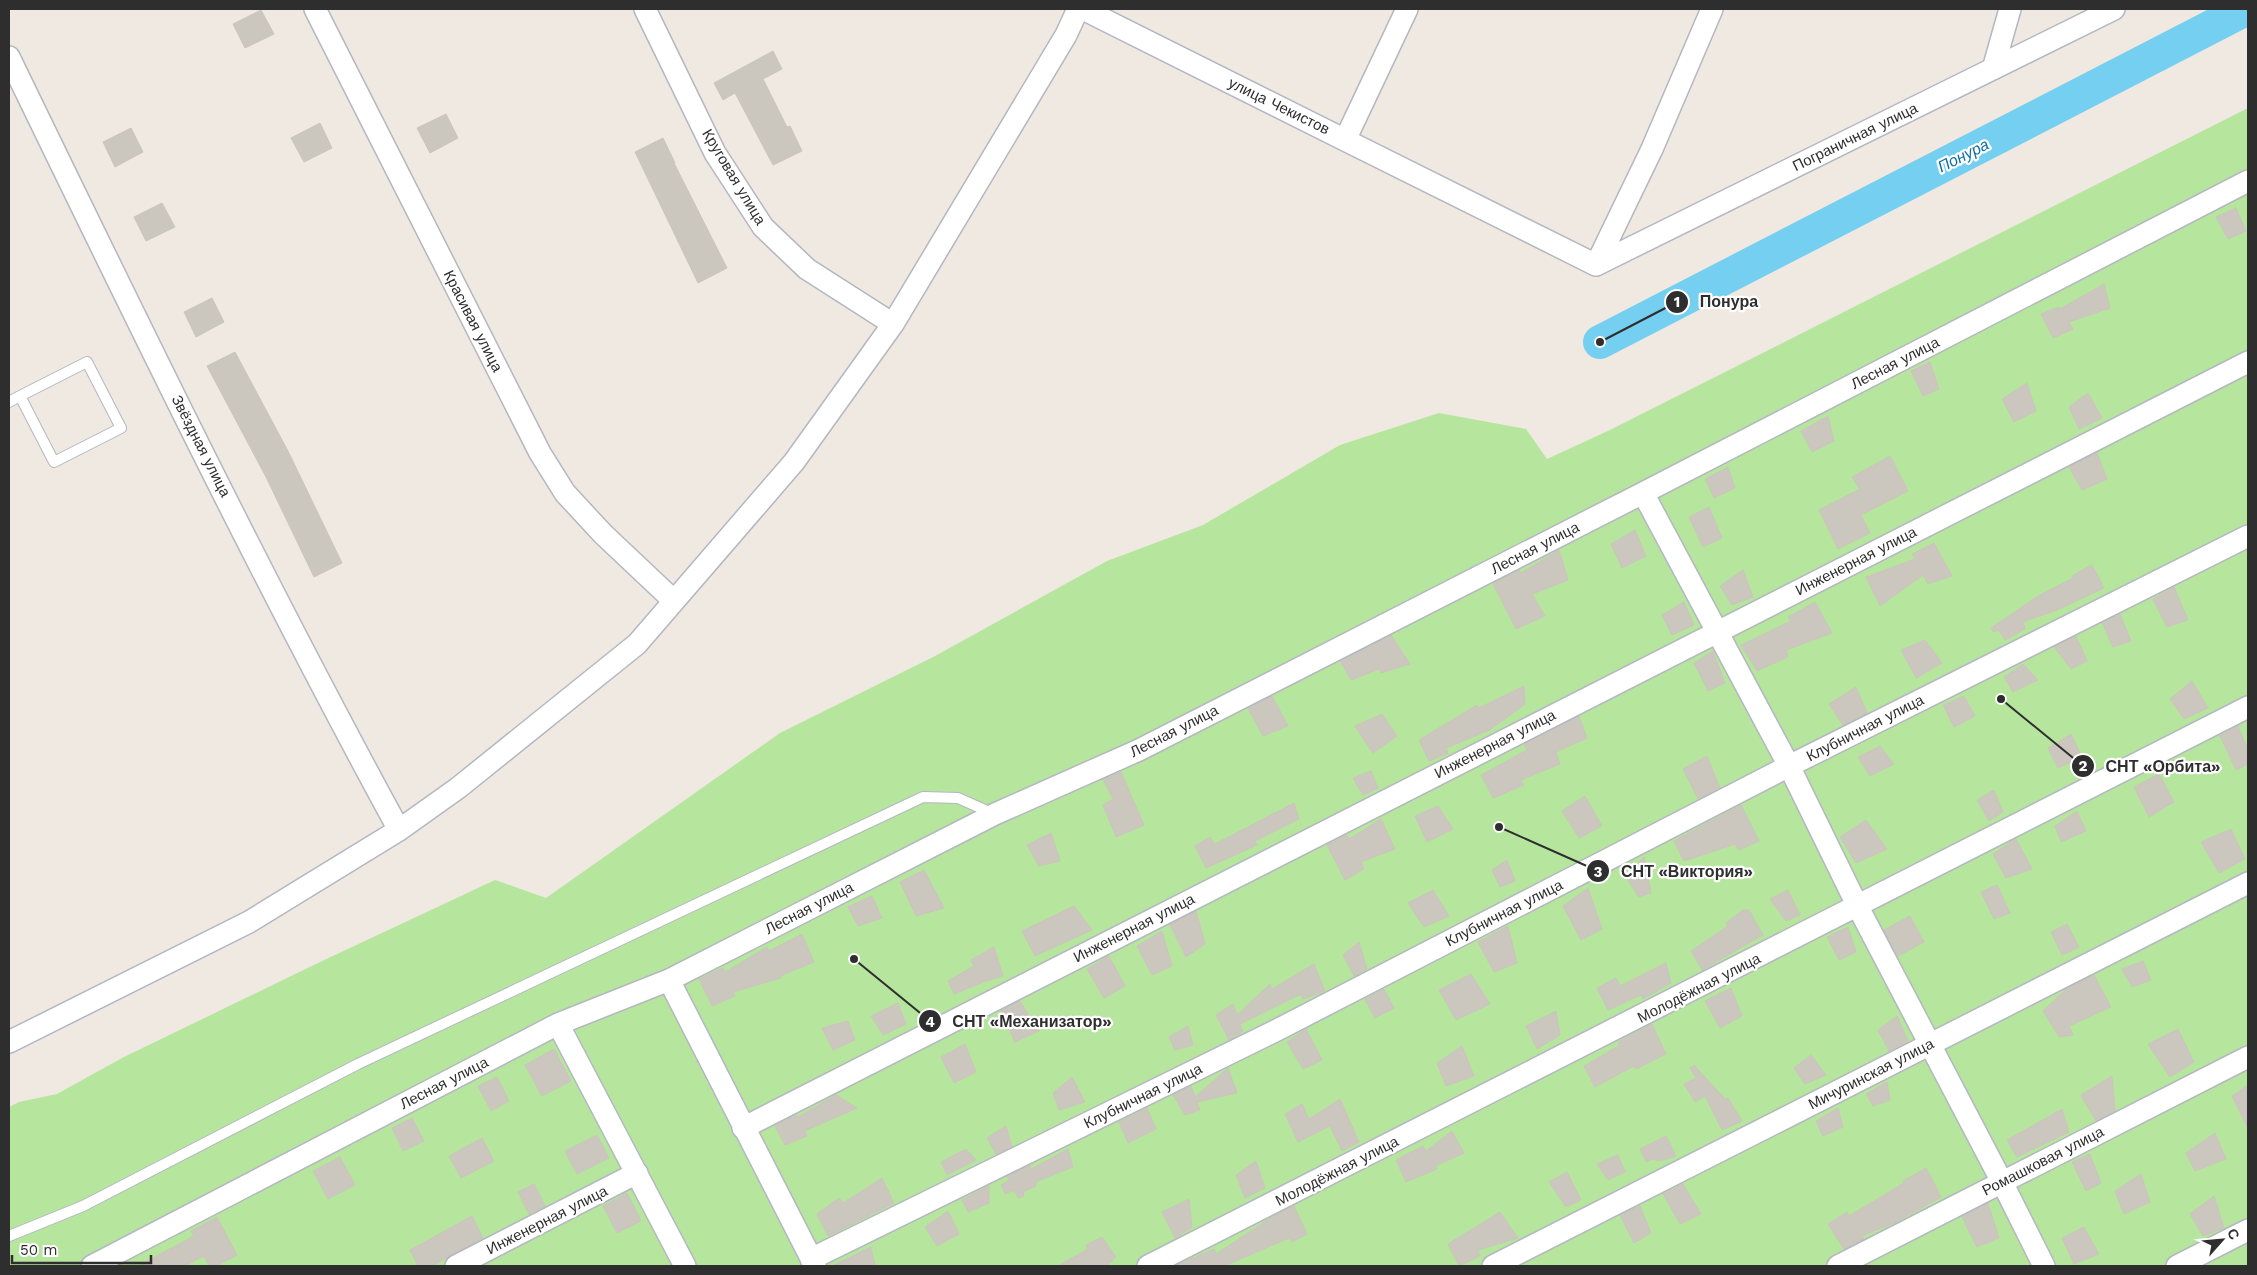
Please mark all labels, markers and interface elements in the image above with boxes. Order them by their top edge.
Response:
street label: улица Чекистов [1226,74,1332,138]
street label: Пограничная улица [1790,99,1921,175]
street label: Круговая улица [698,126,770,229]
water label: Понура [1934,134,1992,176]
street label: Красивая улица [440,267,507,376]
callout: Понура [1664,286,1768,317]
text: Понура [1700,292,1758,311]
text: 1 [1674,293,1680,311]
street label: Лесная улица [1848,333,1943,393]
street label: Звёздная улица [168,392,235,500]
street label: Лесная улица [1488,518,1583,578]
street label: Инженерная улица [1792,522,1920,599]
street label: Клубничная улица [1803,690,1927,765]
street label: Лесная улица [1127,701,1222,761]
street label: Инженерная улица [1431,705,1559,782]
callout: СНТ «Орбита» [2070,751,2230,782]
text: 2 [2079,757,2088,775]
text: СНТ «Орбита» [2106,757,2220,776]
callout: СНТ «Виктория» [1586,856,1763,887]
text: СНТ «Виктория» [1621,862,1753,881]
text: 3 [1594,863,1603,881]
street label: Клубничная улица [1442,875,1566,950]
street label: Лесная улица [762,878,857,938]
street label: Инженерная улица [1070,889,1198,966]
street label: Молодёжная улица [1634,949,1764,1027]
callout: СНТ «Механизатор» [917,1006,1122,1037]
text: СНТ «Механизатор» [952,1012,1112,1031]
text: 4 [925,1013,935,1031]
street label: Мичуринская улица [1805,1034,1937,1113]
street label: Лесная улица [397,1053,492,1113]
street label: Клубничная улица [1081,1059,1206,1132]
street label: Ромашковая улица [1979,1122,2107,1199]
street label: Молодёжная улица [1272,1132,1402,1210]
street label: Инженерная улица [483,1181,611,1258]
north arrow [2197,1215,2247,1265]
text: С [2224,1226,2243,1242]
scale bar [12,1232,151,1264]
text: 50 m [20,1241,57,1259]

